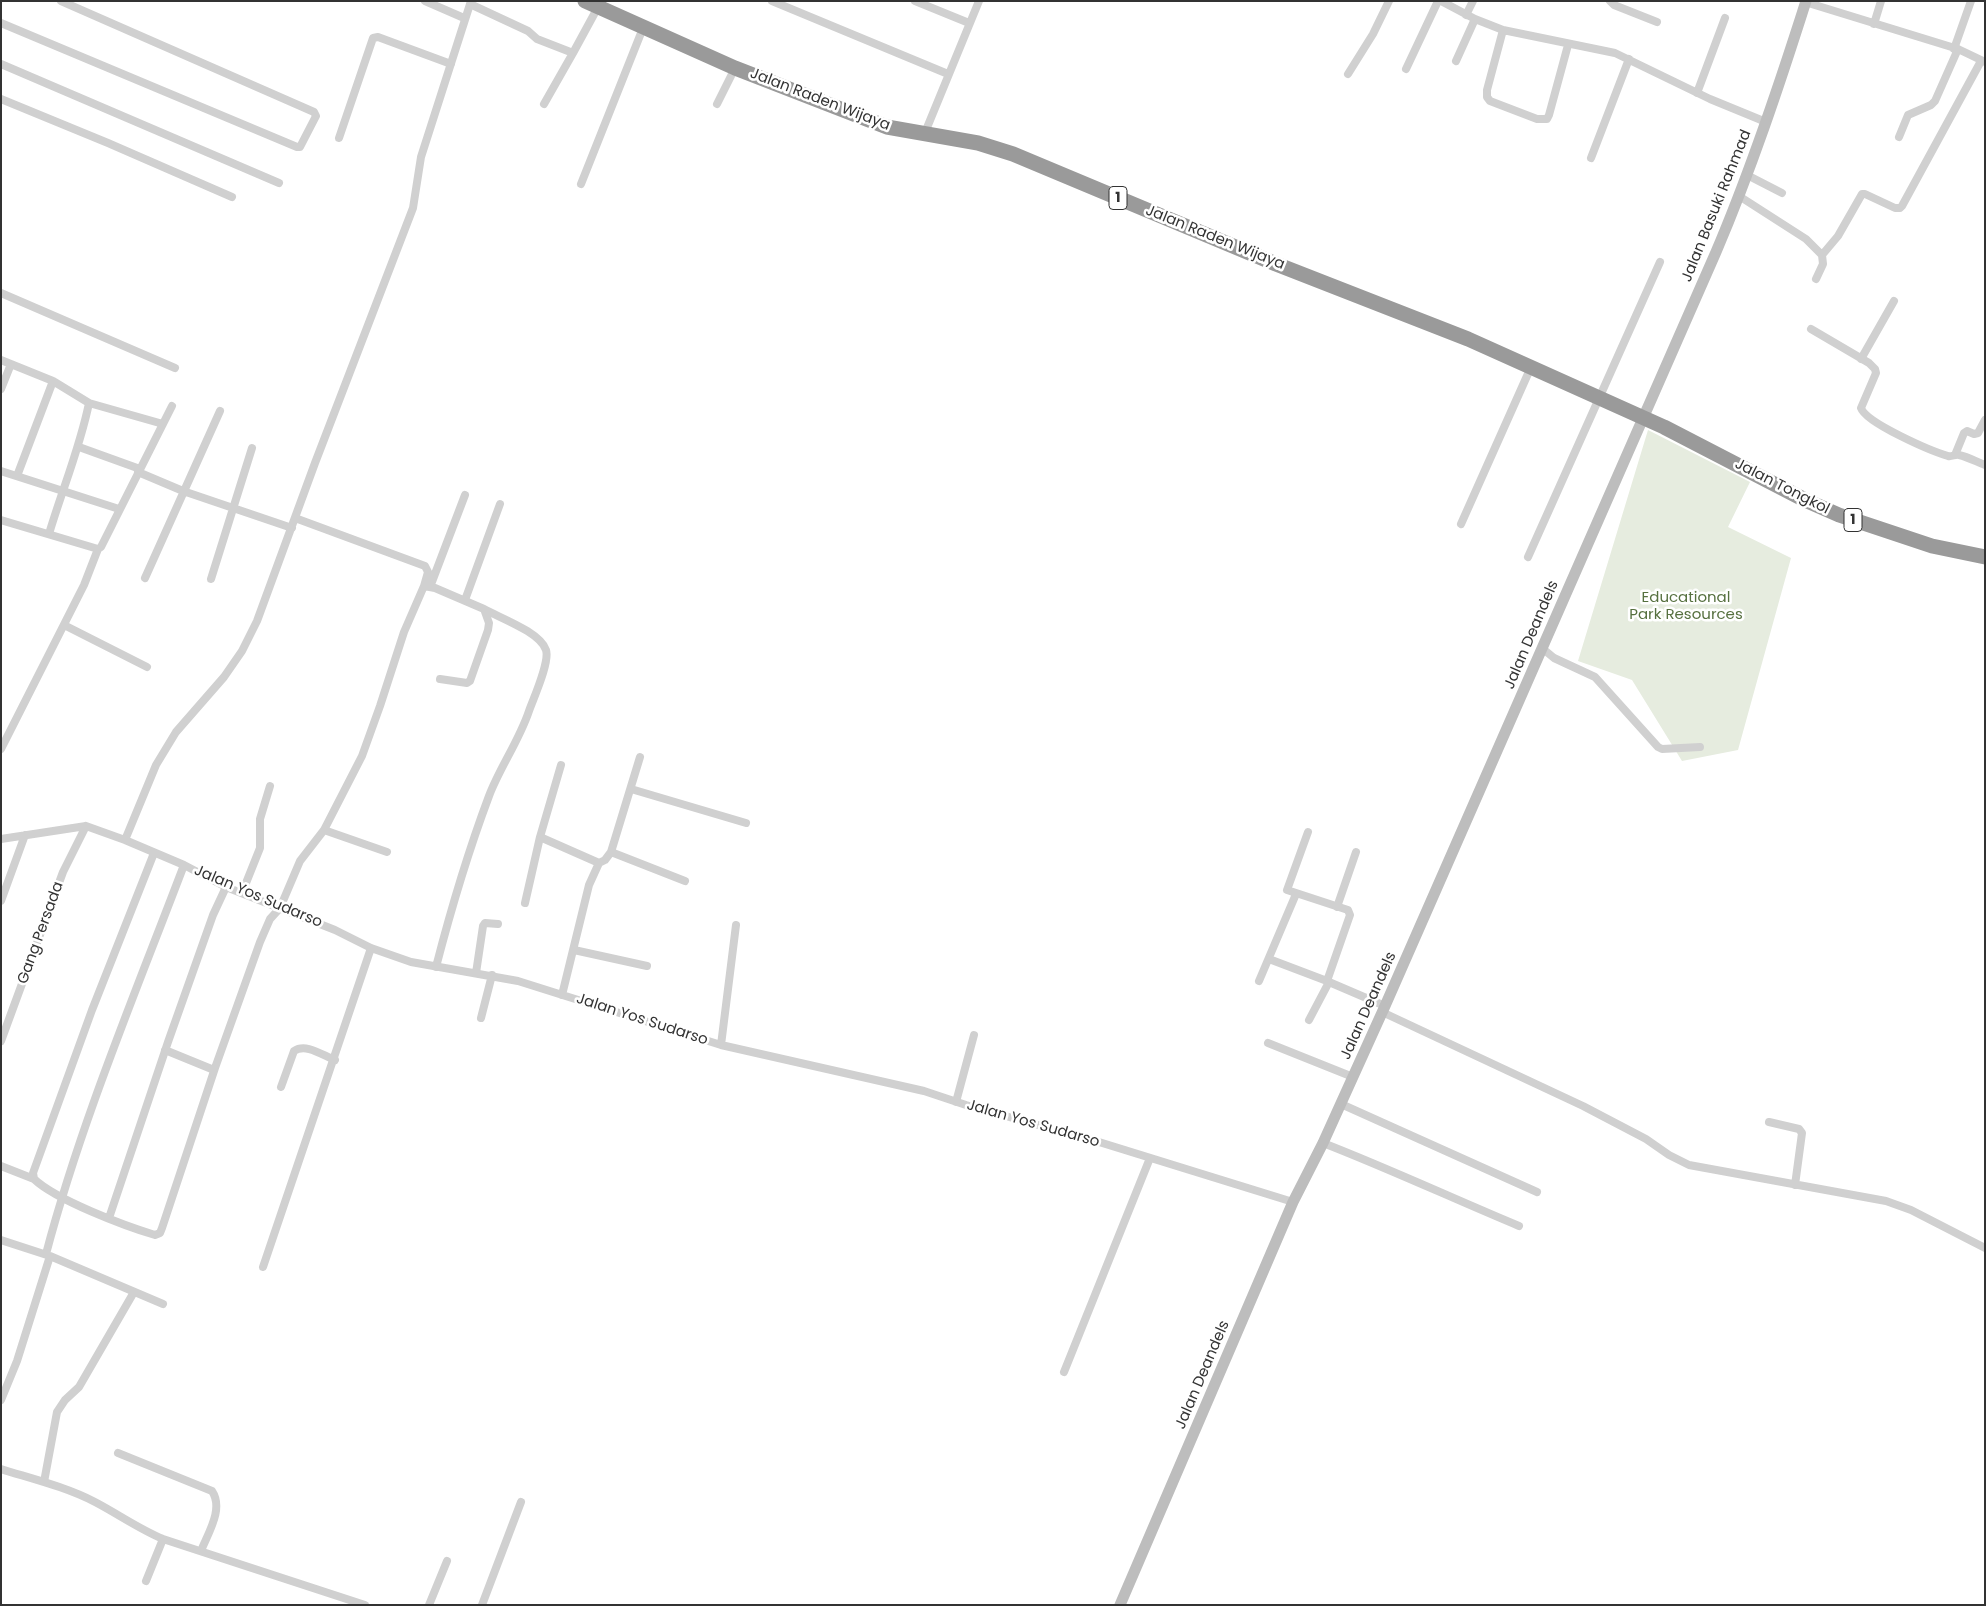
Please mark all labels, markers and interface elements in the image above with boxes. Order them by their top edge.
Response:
street label: Jalan Raden Wijaya [747,65,893,135]
street label: Jalan Basuki Rahmad [1678,127,1756,285]
road number: 1 [1109,187,1127,210]
street label: Jalan Raden Wijaya [1143,202,1287,274]
street label: Jalan Tongkol [1732,455,1832,519]
road number: 1 [1844,508,1862,532]
street label: Jalan Deandels [1501,578,1563,692]
park label: Educational Park Resources [1629,589,1743,624]
street label: Jalan Yos Sudarso [191,862,325,932]
street label: Gang Persada [14,879,68,987]
street label: Jalan Deandels [1337,949,1401,1063]
street label: Jalan Yos Sudarso [574,990,710,1050]
street label: Jalan Yos Sudarso [964,1096,1102,1152]
street label: Jalan Deandels [1172,1318,1234,1432]

